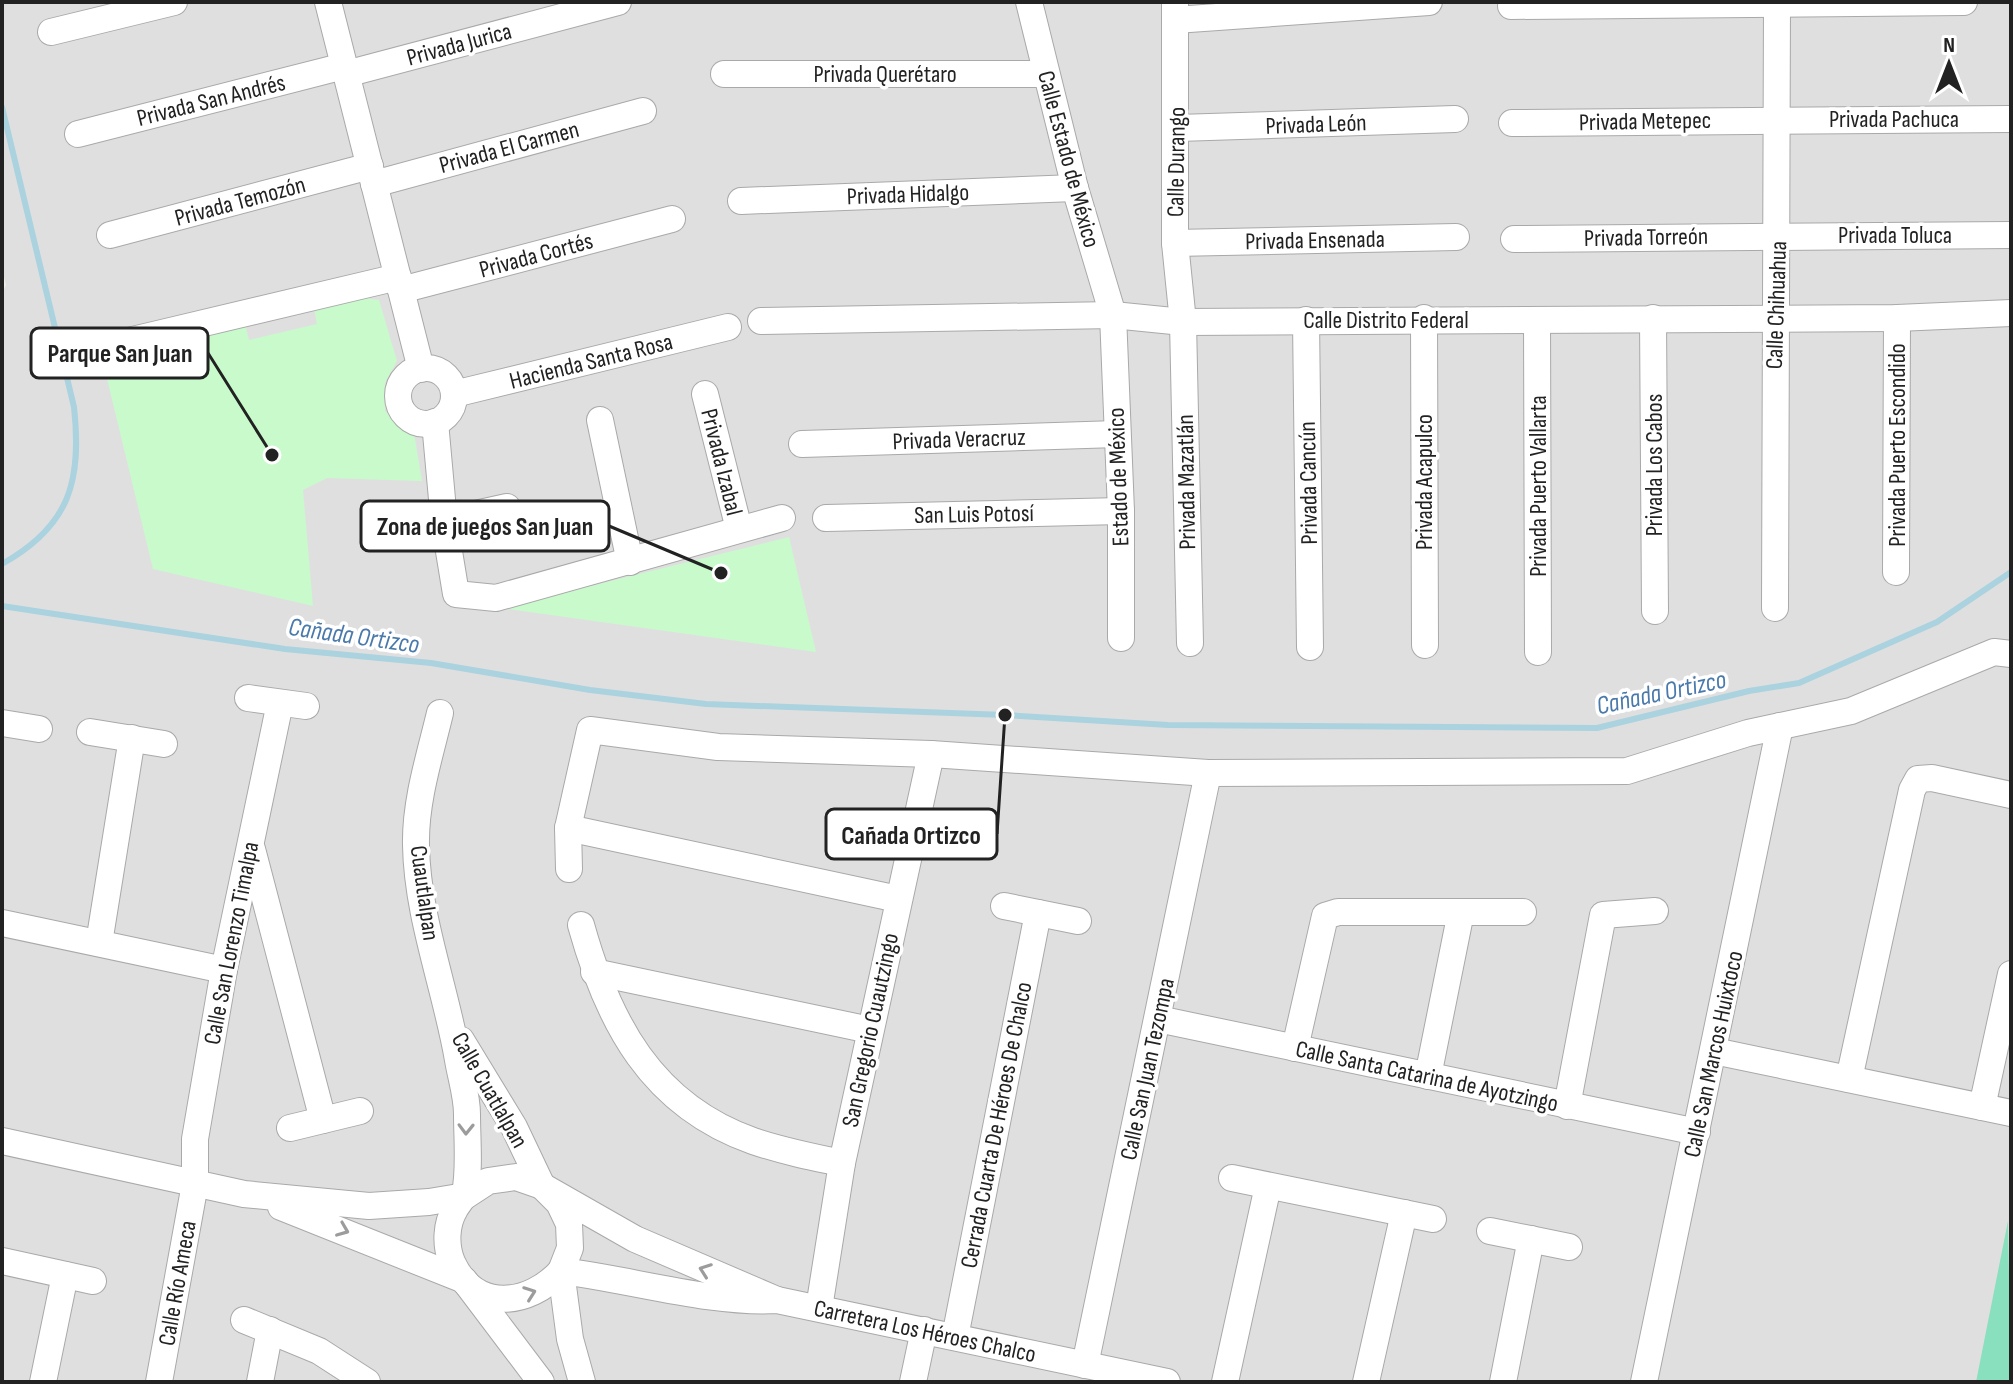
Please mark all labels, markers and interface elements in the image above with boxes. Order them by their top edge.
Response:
street label: Privada Jurica [403,17,515,72]
north arrow [1909,24,1989,104]
text: N [1943,32,1955,59]
street label: Privada Querétaro [813,60,957,89]
street label: Privada San Andrés [134,68,288,133]
street label: Calle Estado de México [1031,68,1106,251]
street label: Privada Pachuca [1829,105,1959,134]
street label: Privada Metepec [1579,106,1712,137]
street label: Calle Durango [1161,107,1192,217]
street label: Privada León [1265,108,1367,141]
street label: Privada El Carmen [436,115,582,180]
street label: Privada Temozón [172,170,309,233]
street label: Privada Hidalgo [846,178,970,211]
street label: Privada Toluca [1838,221,1952,250]
street label: Privada Torreón [1584,222,1708,253]
street label: Privada Ensenada [1245,225,1385,256]
street label: Privada Cortés [476,226,596,285]
street label: Calle Chihuahua [1760,240,1793,370]
street label: Calle Distrito Federal [1303,306,1469,335]
street label: Hacienda Santa Rosa [506,327,676,396]
callout: Parque San Juan [31,328,208,378]
text: Parque San Juan [47,339,193,370]
street label: Privada Puerto Escondido [1883,343,1912,547]
street label: Privada Los Cabos [1640,394,1669,536]
street label: Privada Puerto Vallarta [1524,395,1553,577]
street label: Privada Izabal [694,406,749,519]
street label: Estado de México [1102,407,1135,547]
street label: Privada Mazatlán [1171,414,1202,550]
street label: Privada Acapulco [1410,414,1439,550]
street label: Privada Cancún [1293,421,1324,545]
street label: Privada Veracruz [892,423,1026,456]
street label: San Luis Potosí [914,499,1035,530]
callout: Zona de juegos San Juan [361,501,609,551]
text: Zona de juegos San Juan [377,512,593,543]
water label: Cañada Ortizco [286,612,422,661]
water label: Cañada Ortizco [1594,665,1729,722]
callout: Cañada Ortizco [826,809,997,859]
text: Cañada Ortizco [841,821,981,852]
street label: Calle San Lorenzo Timalpa [198,839,265,1047]
street label: Cuautlalpan [403,844,446,943]
street label: San Gregorio Cuautzingo [836,931,905,1130]
street label: Calle San Marcos Huixtoco [1677,948,1750,1160]
street label: Calle San Juan Tezompa [1114,975,1181,1163]
street label: Cerrada Cuarta De Héroes De Chalco [954,979,1038,1271]
street label: Calle Cuatlalpan [445,1027,534,1153]
street label: Calle Santa Catarina de Ayotzingo [1293,1035,1561,1118]
one-way arrow [458,1123,475,1136]
street label: Calle Río Ameca [152,1218,203,1348]
one-way arrow [335,1221,349,1237]
one-way arrow [699,1263,713,1280]
one-way arrow [523,1287,537,1303]
street label: Carretera Los Héroes Chalco [811,1294,1039,1369]

